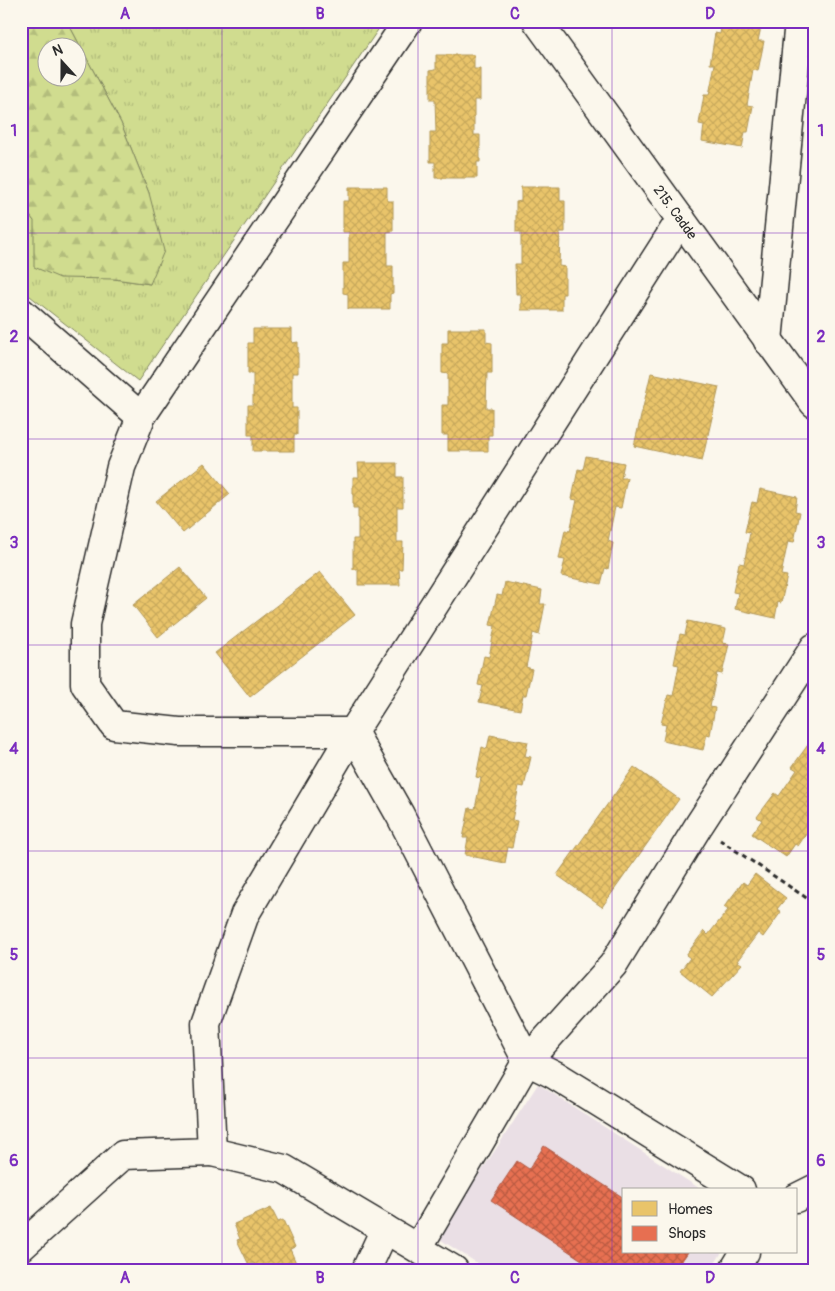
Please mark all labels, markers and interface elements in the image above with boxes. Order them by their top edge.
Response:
text: A [120,4,131,24]
text: B [315,4,325,24]
text: C [510,4,520,24]
text: D [705,4,715,24]
north arrow [38,38,88,88]
text: N [50,41,65,60]
text: 1 [11,121,17,141]
text: 1 [818,121,824,141]
street label: 215. Cadde [650,182,701,243]
text: 2 [10,327,19,347]
text: 2 [817,327,826,347]
text: 3 [10,533,19,553]
text: 3 [817,533,826,553]
text: 4 [9,739,19,759]
text: 4 [816,739,826,759]
text: 5 [10,945,19,965]
text: 5 [817,945,826,965]
text: 6 [9,1151,19,1171]
text: 6 [816,1151,826,1171]
legend [622,1188,798,1254]
text: Homes [668,1200,713,1219]
text: Shops [668,1224,706,1243]
text: A [120,1268,131,1288]
text: B [315,1268,325,1288]
text: C [510,1268,520,1288]
text: D [705,1268,715,1288]

